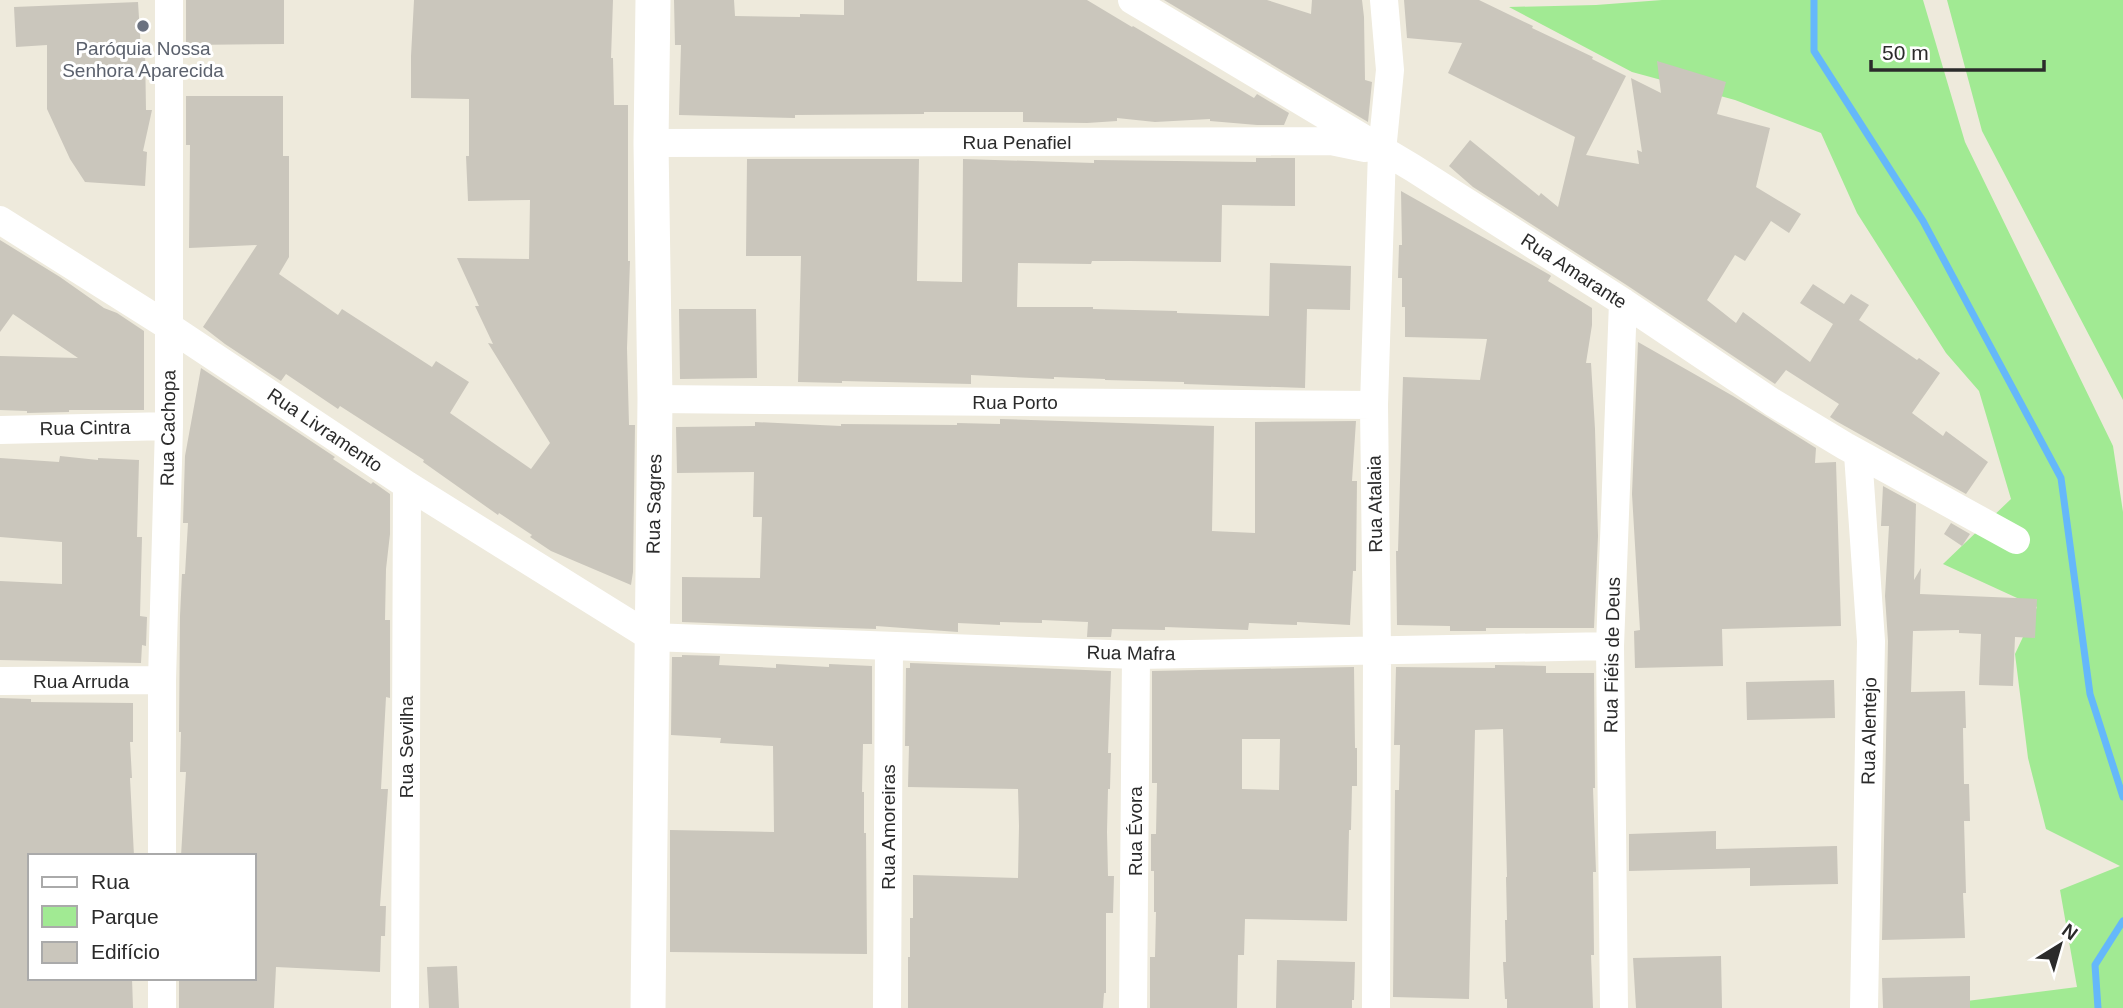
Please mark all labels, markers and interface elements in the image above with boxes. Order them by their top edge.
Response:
marker: Paróquia Nossa Senhora Aparecida [135,18,151,34]
scale bar [1871,28,2044,72]
place label: Paróquia Nossa Senhora Aparecida [62,38,224,81]
text: 50 m [1882,41,1929,64]
street label: Rua Penafiel [963,132,1071,153]
street label: Rua Amarante [1517,229,1631,313]
street label: Rua Cachopa [156,369,180,486]
street label: Rua Livramento [264,384,386,476]
street label: Rua Porto [972,392,1058,413]
street label: Rua Cintra [39,417,131,439]
street label: Rua Sagres [643,454,665,554]
street label: Rua Atalaia [1364,455,1386,553]
street label: Rua Fiéis de Deus [1600,577,1624,733]
street label: Rua Mafra [1086,642,1176,664]
street label: Rua Arruda [33,671,129,692]
street label: Rua Alentejo [1858,677,1880,785]
street label: Rua Sevilha [396,695,417,798]
street label: Rua Amoreiras [878,764,899,890]
street label: Rua Évora [1125,786,1146,876]
legend [28,854,256,980]
text: Rua [91,870,130,893]
text: Parque [91,905,159,928]
north arrow [2025,910,2095,980]
text: N [2058,919,2082,944]
text: Edifício [91,940,160,963]

